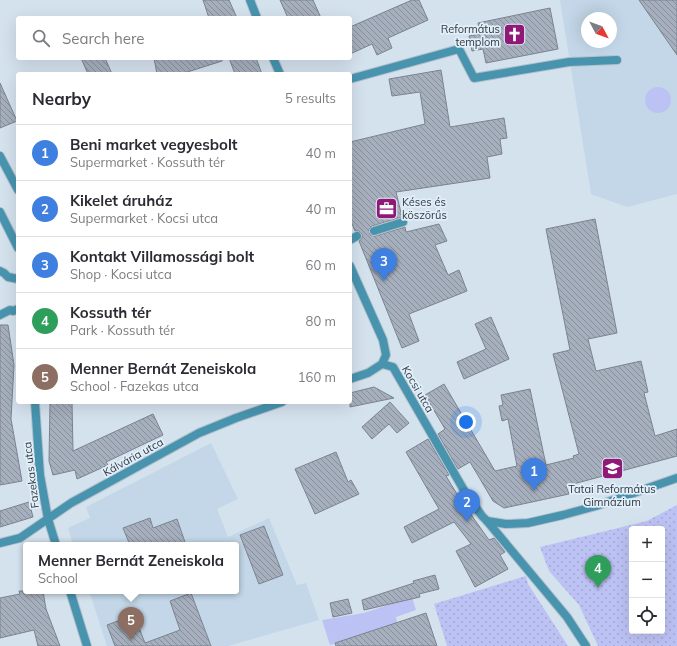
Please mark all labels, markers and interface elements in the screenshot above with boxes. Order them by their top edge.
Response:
north arrow [581,12,617,48]
search box [16,16,352,60]
place label: Református templom [441,22,500,49]
church icon: Református templom [502,22,528,48]
icon: search [30,27,52,49]
text: Search here [62,29,144,48]
text: Nearby [32,88,91,109]
text: 5 results [285,90,336,106]
text: Beni market vegyesbolt [70,135,238,154]
text: 1 [41,145,49,161]
text: 40 m [306,145,336,161]
text: Supermarket · Kossuth tér [70,154,225,170]
text: Kikelet áruház [70,191,173,210]
office icon: Késes és köszörűs [373,195,399,221]
place label: Késes és köszörűs [402,195,447,222]
text: 2 [41,201,49,217]
text: 40 m [306,201,336,217]
text: Supermarket · Kocsi utca [70,210,218,226]
text: Kontakt Villamossági bolt [70,247,254,266]
pin: 3 [371,248,397,281]
text: 3 [41,257,49,273]
text: 60 m [306,257,336,273]
text: Shop · Kocsi utca [70,266,172,282]
text: Kossuth tér [70,303,151,322]
text: 4 [41,313,49,329]
text: 80 m [306,313,336,329]
text: Park · Kossuth tér [70,322,175,338]
text: Menner Bernát Zeneiskola [70,359,256,378]
street label: Kocsi utca [399,363,437,415]
text: 5 [41,369,49,385]
text: 160 m [298,369,336,385]
text: School · Fazekas utca [70,378,199,394]
your location [456,412,476,432]
street label: Kálvária utca [100,435,166,479]
street label: Fazekas utca [20,441,42,509]
school or university icon: Tatai Református Gimnázium [599,456,625,482]
pin: 1 [521,458,547,491]
place label: Tatai Református Gimnázium [568,482,656,509]
pin: 2 [454,489,480,522]
map controls [629,526,665,634]
button: + [629,526,665,562]
popup [23,542,239,594]
text: Menner Bernát Zeneiskola [38,551,224,570]
pin: 4 [585,555,611,588]
button: − [629,562,665,598]
text: School [38,570,78,586]
button: locate [629,598,665,634]
pin: 5 [118,607,144,640]

